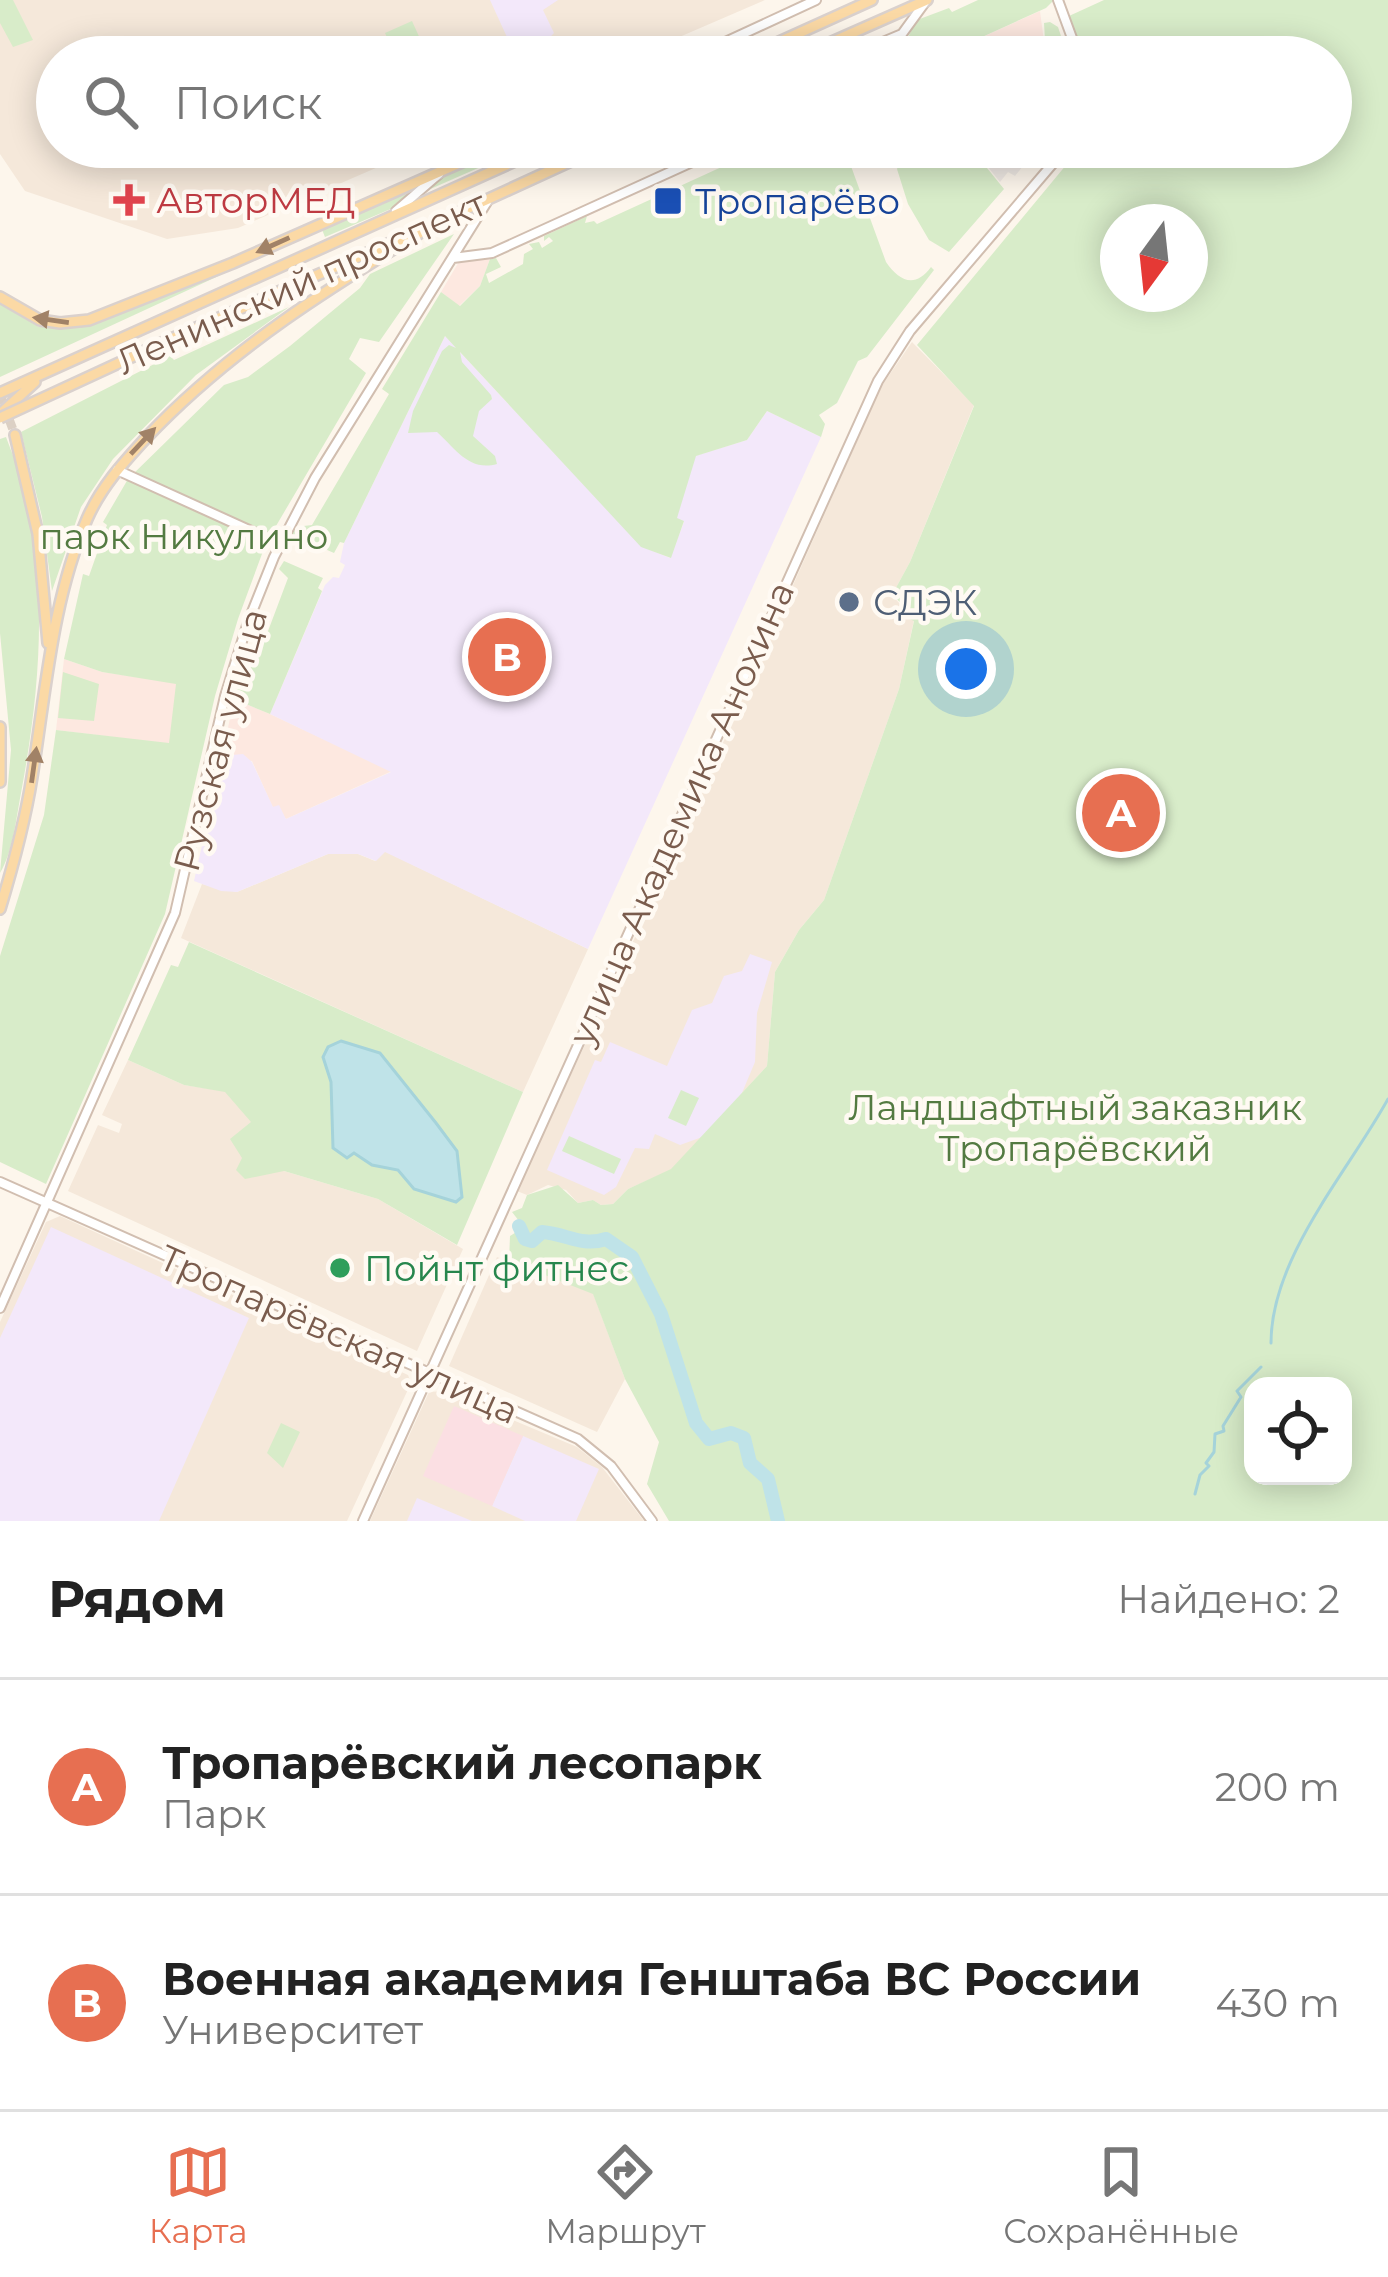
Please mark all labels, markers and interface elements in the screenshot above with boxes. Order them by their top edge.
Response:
search box [36,36,1352,168]
icon: search [78,69,144,135]
text: Поиск [174,75,322,130]
place label: АвторМЕД [156,178,355,222]
place label: Тропарёво [695,179,900,223]
street label: Ленинский проспект [109,181,493,383]
marker: АвторМЕД [113,184,145,216]
marker: Тропарёво [652,185,684,217]
north arrow [1100,204,1208,312]
one-way arrow [256,235,291,255]
one-way arrow [32,310,70,329]
one-way arrow [129,427,157,456]
park label: парк Никулино [40,514,328,558]
street label: улица Академика Анохина [558,575,803,1052]
place label: СДЭК [873,580,977,624]
marker: СДЭК [836,589,862,615]
street label: Рузская улица [164,604,276,876]
pin: B [468,612,546,702]
your location [936,639,996,699]
one-way arrow [25,746,44,783]
pin: A [1082,768,1160,858]
park label: Ландшафтный заказник Тропарёвский [848,1085,1302,1170]
street label: Тропарёвская улица [153,1235,525,1433]
place label: Пойнт фитнес [364,1246,629,1290]
marker: Пойнт фитнес [327,1255,353,1281]
map controls [1244,1377,1352,1485]
button: locate [1244,1377,1352,1485]
text: Рядом [48,1568,226,1630]
text: Найдено: 2 [1117,1575,1340,1623]
text: Тропарёвский лесопарк [162,1735,762,1790]
text: A [72,1763,102,1811]
text: 200 m [1215,1763,1340,1811]
text: Парк [162,1790,266,1838]
text: Военная академия Генштаба ВС России [162,1951,1141,2006]
text: B [72,1979,102,2027]
text: 430 m [1215,1979,1340,2027]
text: Университет [162,2006,423,2054]
tab: Карта [149,2139,248,2251]
tab: Маршрут [545,2139,706,2251]
tab: Сохранённые [1003,2139,1239,2251]

